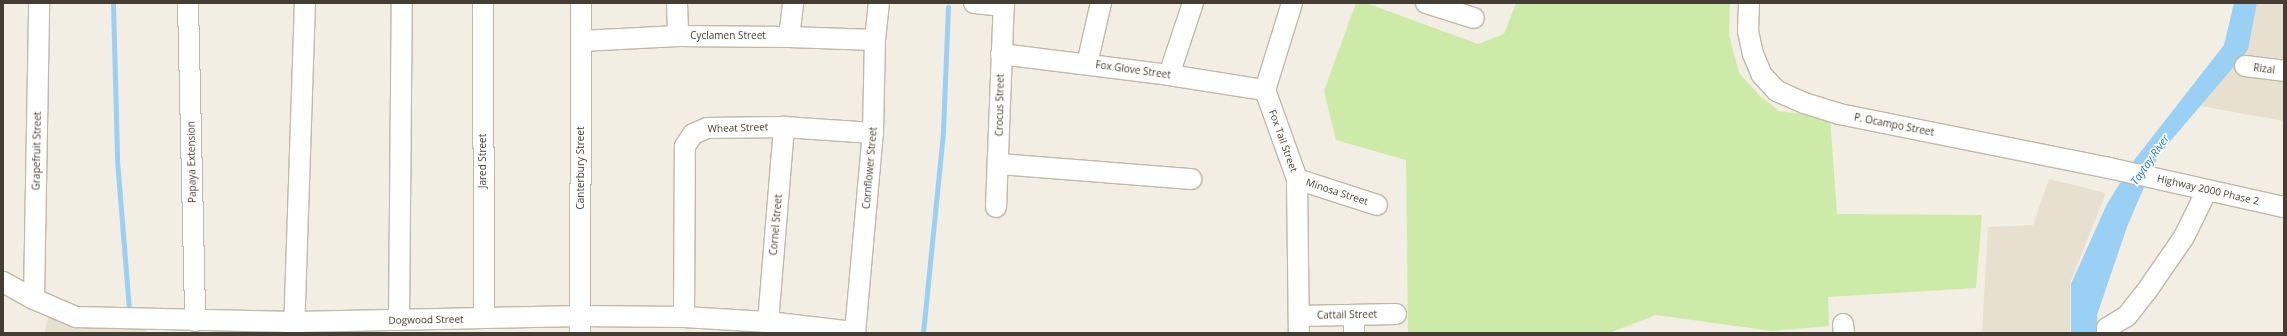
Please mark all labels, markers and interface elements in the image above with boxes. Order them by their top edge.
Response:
street label: Cyclamen Street [690,30,766,42]
street label: Fox Glove Street [1095,59,1171,81]
street label: Rizal [2253,62,2275,76]
street label: Crocus Street [993,74,1007,136]
street label: Fox Tail Street [1266,108,1300,174]
street label: Grapefruit Street [30,111,44,191]
street label: P. Ocampo Street [1853,111,1935,139]
street label: Papaya Extension [185,121,199,203]
street label: Wheat Street [707,121,769,135]
street label: Canterbury Street [575,126,587,210]
street label: Cornflower Street [860,126,880,210]
water label: Taytay River [2128,132,2172,188]
street label: Jared Street [477,134,489,188]
street label: Highway 2000 Phase 2 [2156,172,2260,208]
street label: Minosa Street [1304,176,1370,208]
street label: Cornel Street [767,194,785,256]
street label: Cattail Street [1317,308,1377,322]
street label: Dogwood Street [388,313,464,327]

